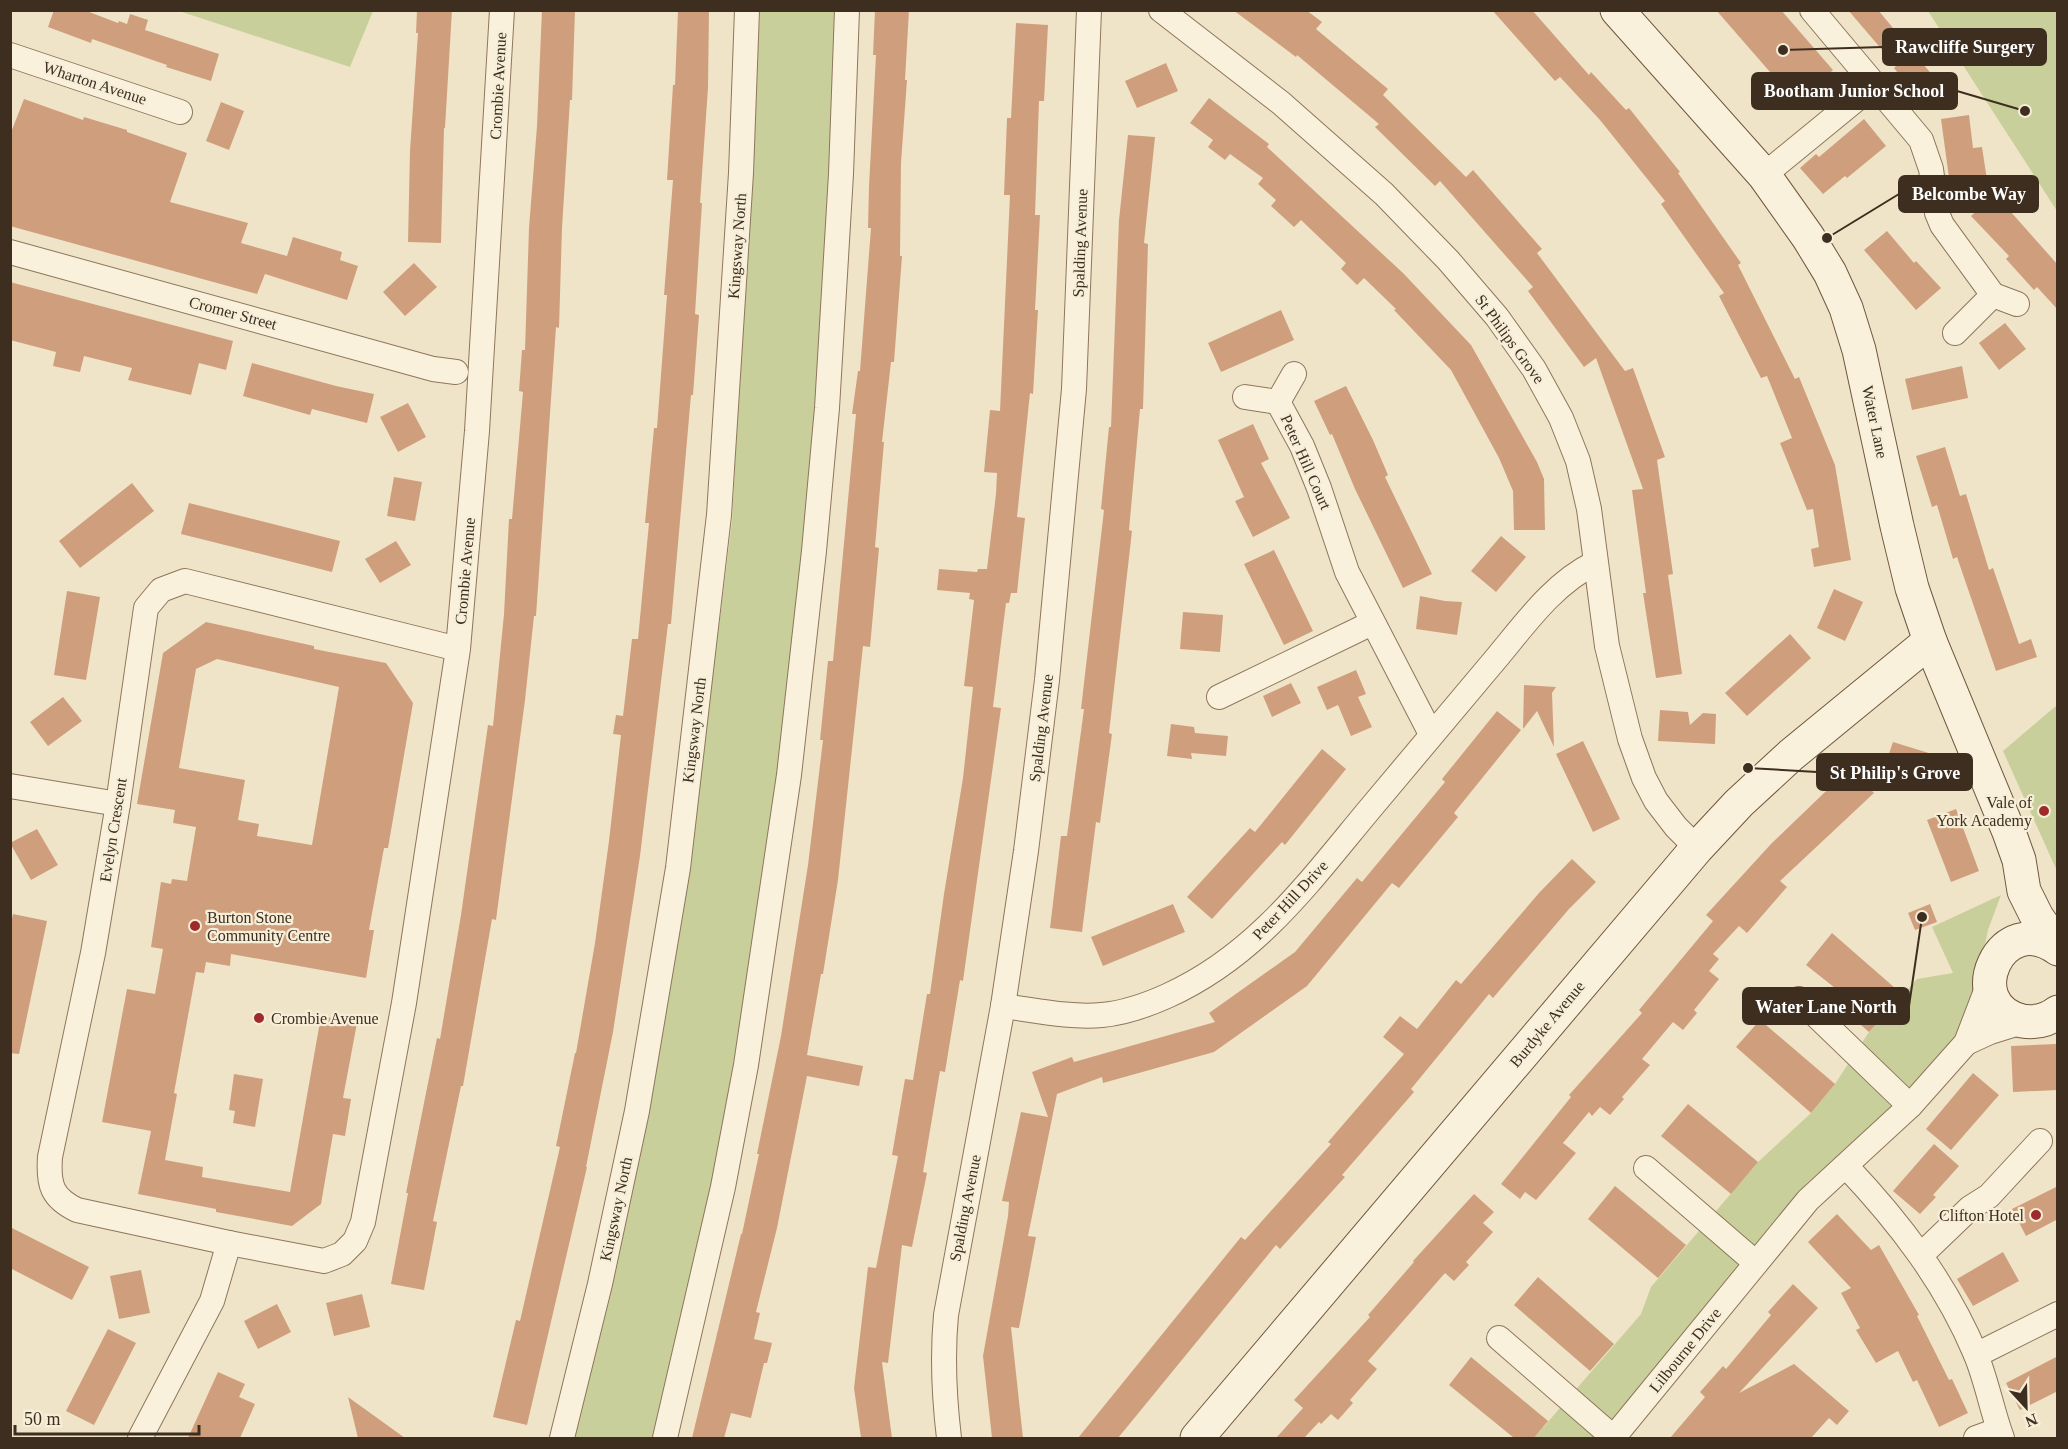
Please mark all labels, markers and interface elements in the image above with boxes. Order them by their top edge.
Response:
callout: Rawcliffe Surgery [1883,29,2046,65]
street label: Crombie Avenue [487,32,509,140]
text: Rawcliffe Surgery [1895,37,2035,57]
street label: Wharton Avenue [41,58,149,108]
callout: Bootham Junior School [1752,73,1957,109]
text: Bootham Junior School [1764,81,1944,101]
callout: Belcombe Way [1899,176,2038,212]
text: Belcombe Way [1912,184,2026,204]
street label: Spalding Avenue [1070,188,1091,298]
street label: Kingsway North [725,192,750,300]
street label: St Philips Grove [1471,291,1548,387]
street label: Cromer Street [187,293,279,333]
street label: Water Lane [1859,384,1891,460]
street label: Peter Hill Court [1277,412,1335,513]
street label: Crombie Avenue [452,517,478,625]
street label: Spalding Avenue [1026,673,1057,783]
street label: Kingsway North [679,676,710,784]
callout: St Philip's Grove [1817,754,1972,790]
text: St Philip's Grove [1830,763,1960,783]
street label: Evelyn Crescent [96,776,131,883]
place label: Vale of York Academy [1936,794,2033,830]
marker: Vale of York Academy [2037,804,2051,818]
street label: Peter Hill Drive [1249,857,1331,943]
place label: Burton Stone Community Centre [207,909,330,945]
marker: Burton Stone Community Centre [188,919,202,933]
street label: Burdyke Avenue [1506,978,1589,1071]
callout: Water Lane North [1743,988,1909,1024]
text: Water Lane North [1755,997,1897,1017]
place label: Crombie Avenue [271,1010,379,1027]
marker: Crombie Avenue [252,1011,266,1025]
street label: Spalding Avenue [946,1153,985,1263]
street label: Kingsway North [597,1155,636,1263]
place label: Clifton Hotel [1939,1207,2025,1224]
marker: Clifton Hotel [2029,1208,2043,1222]
street label: Lilbourne Drive [1646,1304,1724,1396]
north arrow [1996,1377,2056,1437]
scale bar [15,1398,200,1436]
text: 50 m [24,1409,61,1429]
text: N [2022,1410,2040,1431]

